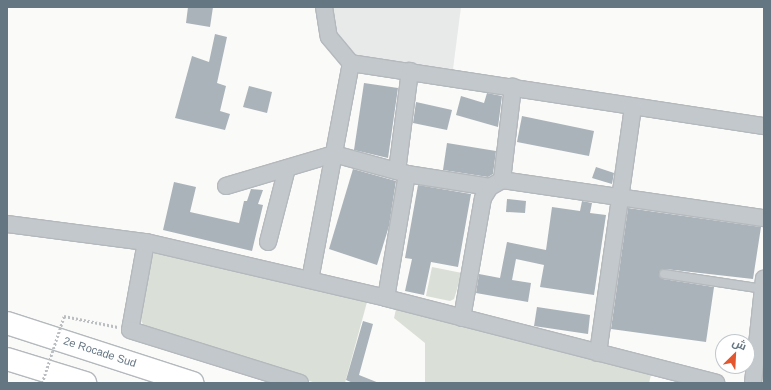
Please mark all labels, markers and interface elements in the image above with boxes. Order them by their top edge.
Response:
street label: 2e Rocade Sud [62,334,138,370]
north arrow [715,334,755,374]
text: ش [731,336,748,352]

